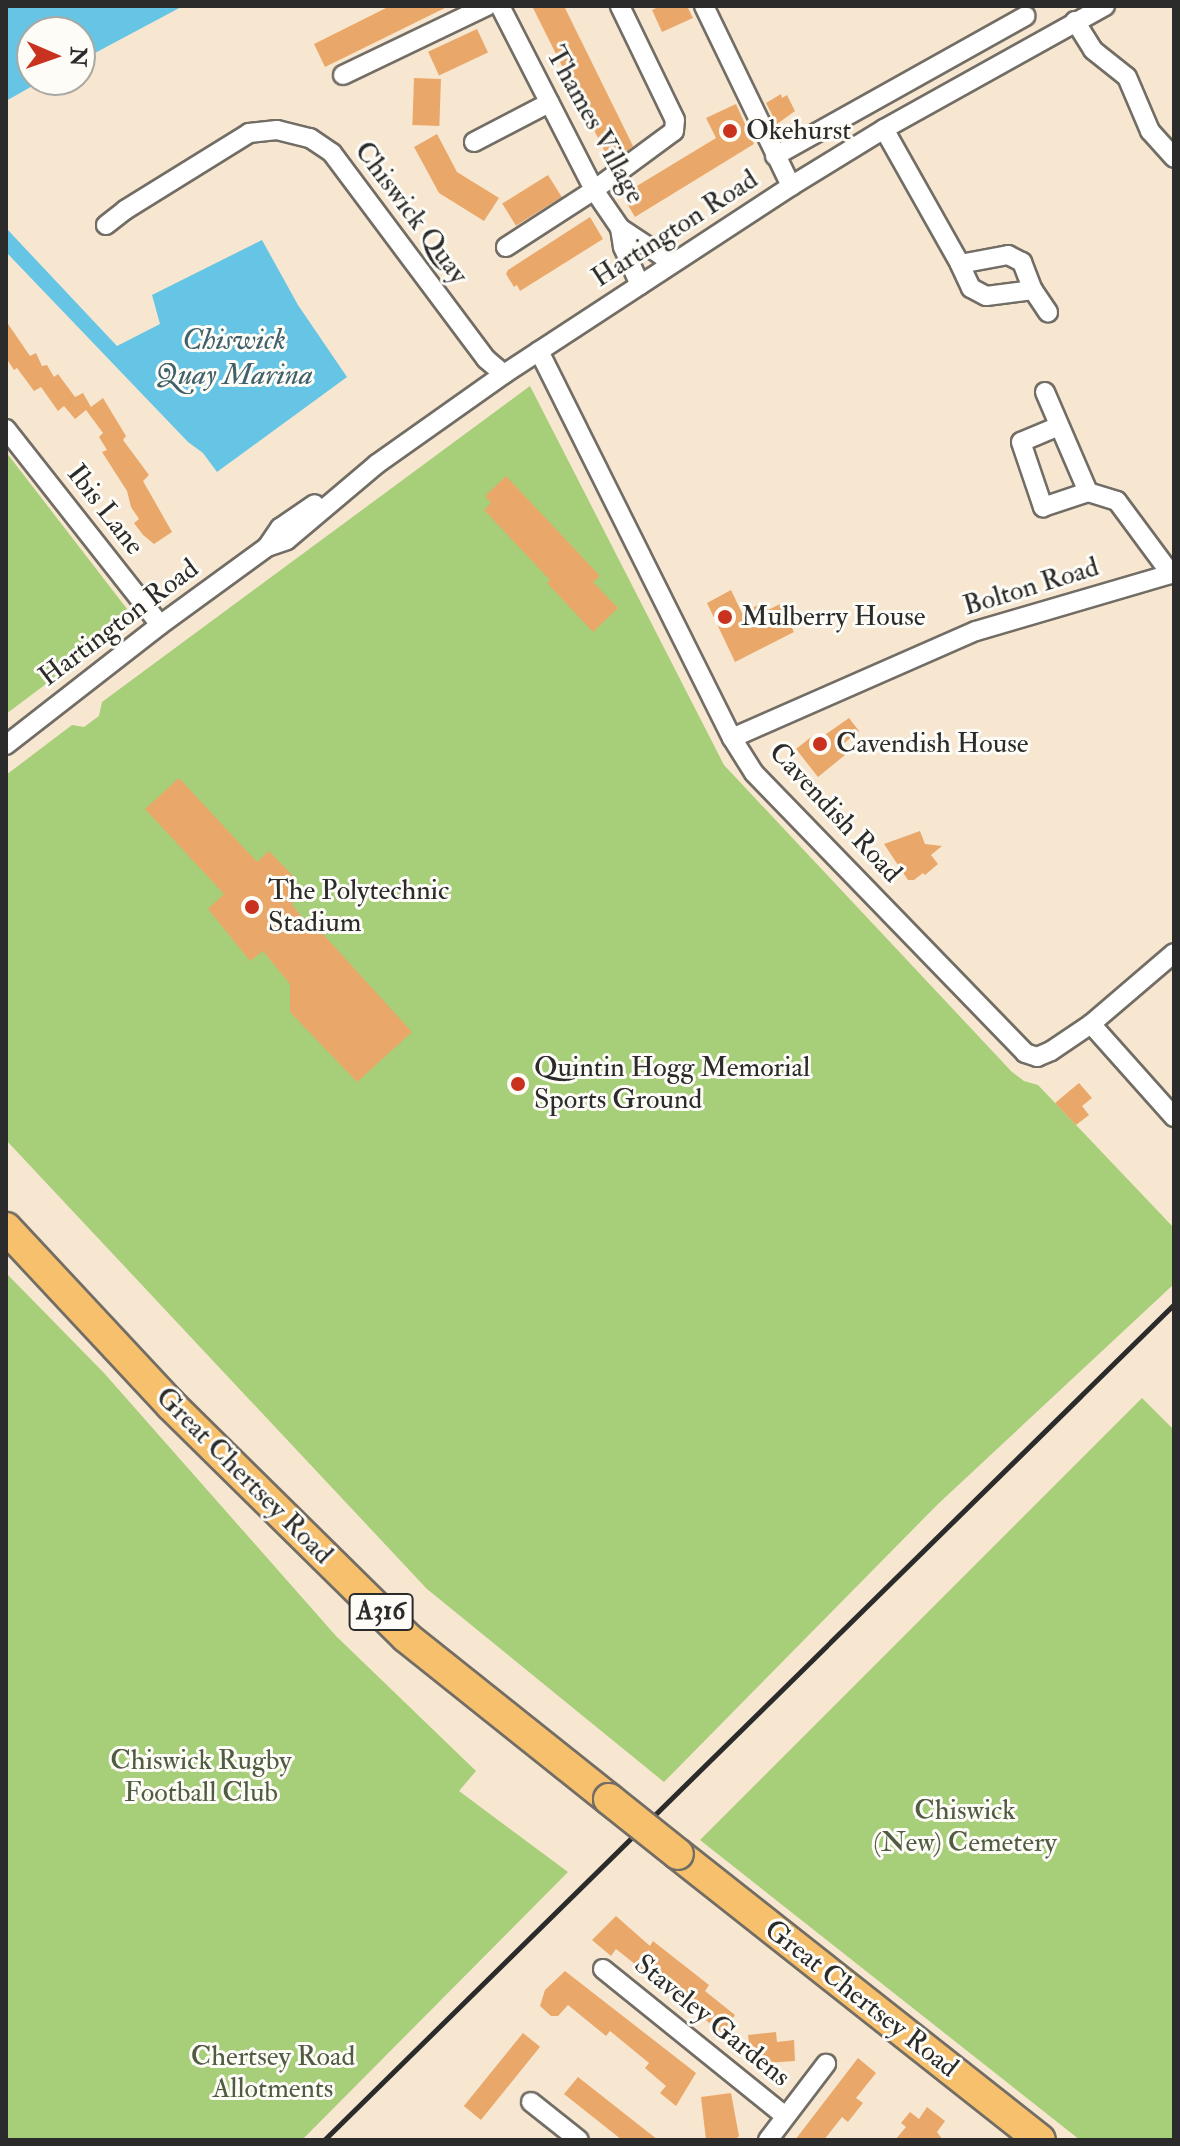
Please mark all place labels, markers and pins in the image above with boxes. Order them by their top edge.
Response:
place label: Okehurst [746,114,851,148]
marker: Okehurst [721,122,739,140]
place label: Mulberry House [741,600,926,634]
marker: Mulberry House [716,608,734,626]
place label: Cavendish House [836,727,1029,761]
marker: Cavendish House [811,735,829,753]
place label: The Polytechnic Stadium [268,874,449,940]
marker: The Polytechnic Stadium [243,898,261,916]
place label: Quintin Hogg Memorial Sports Ground [534,1051,810,1117]
marker: Quintin Hogg Memorial Sports Ground [509,1075,527,1093]

